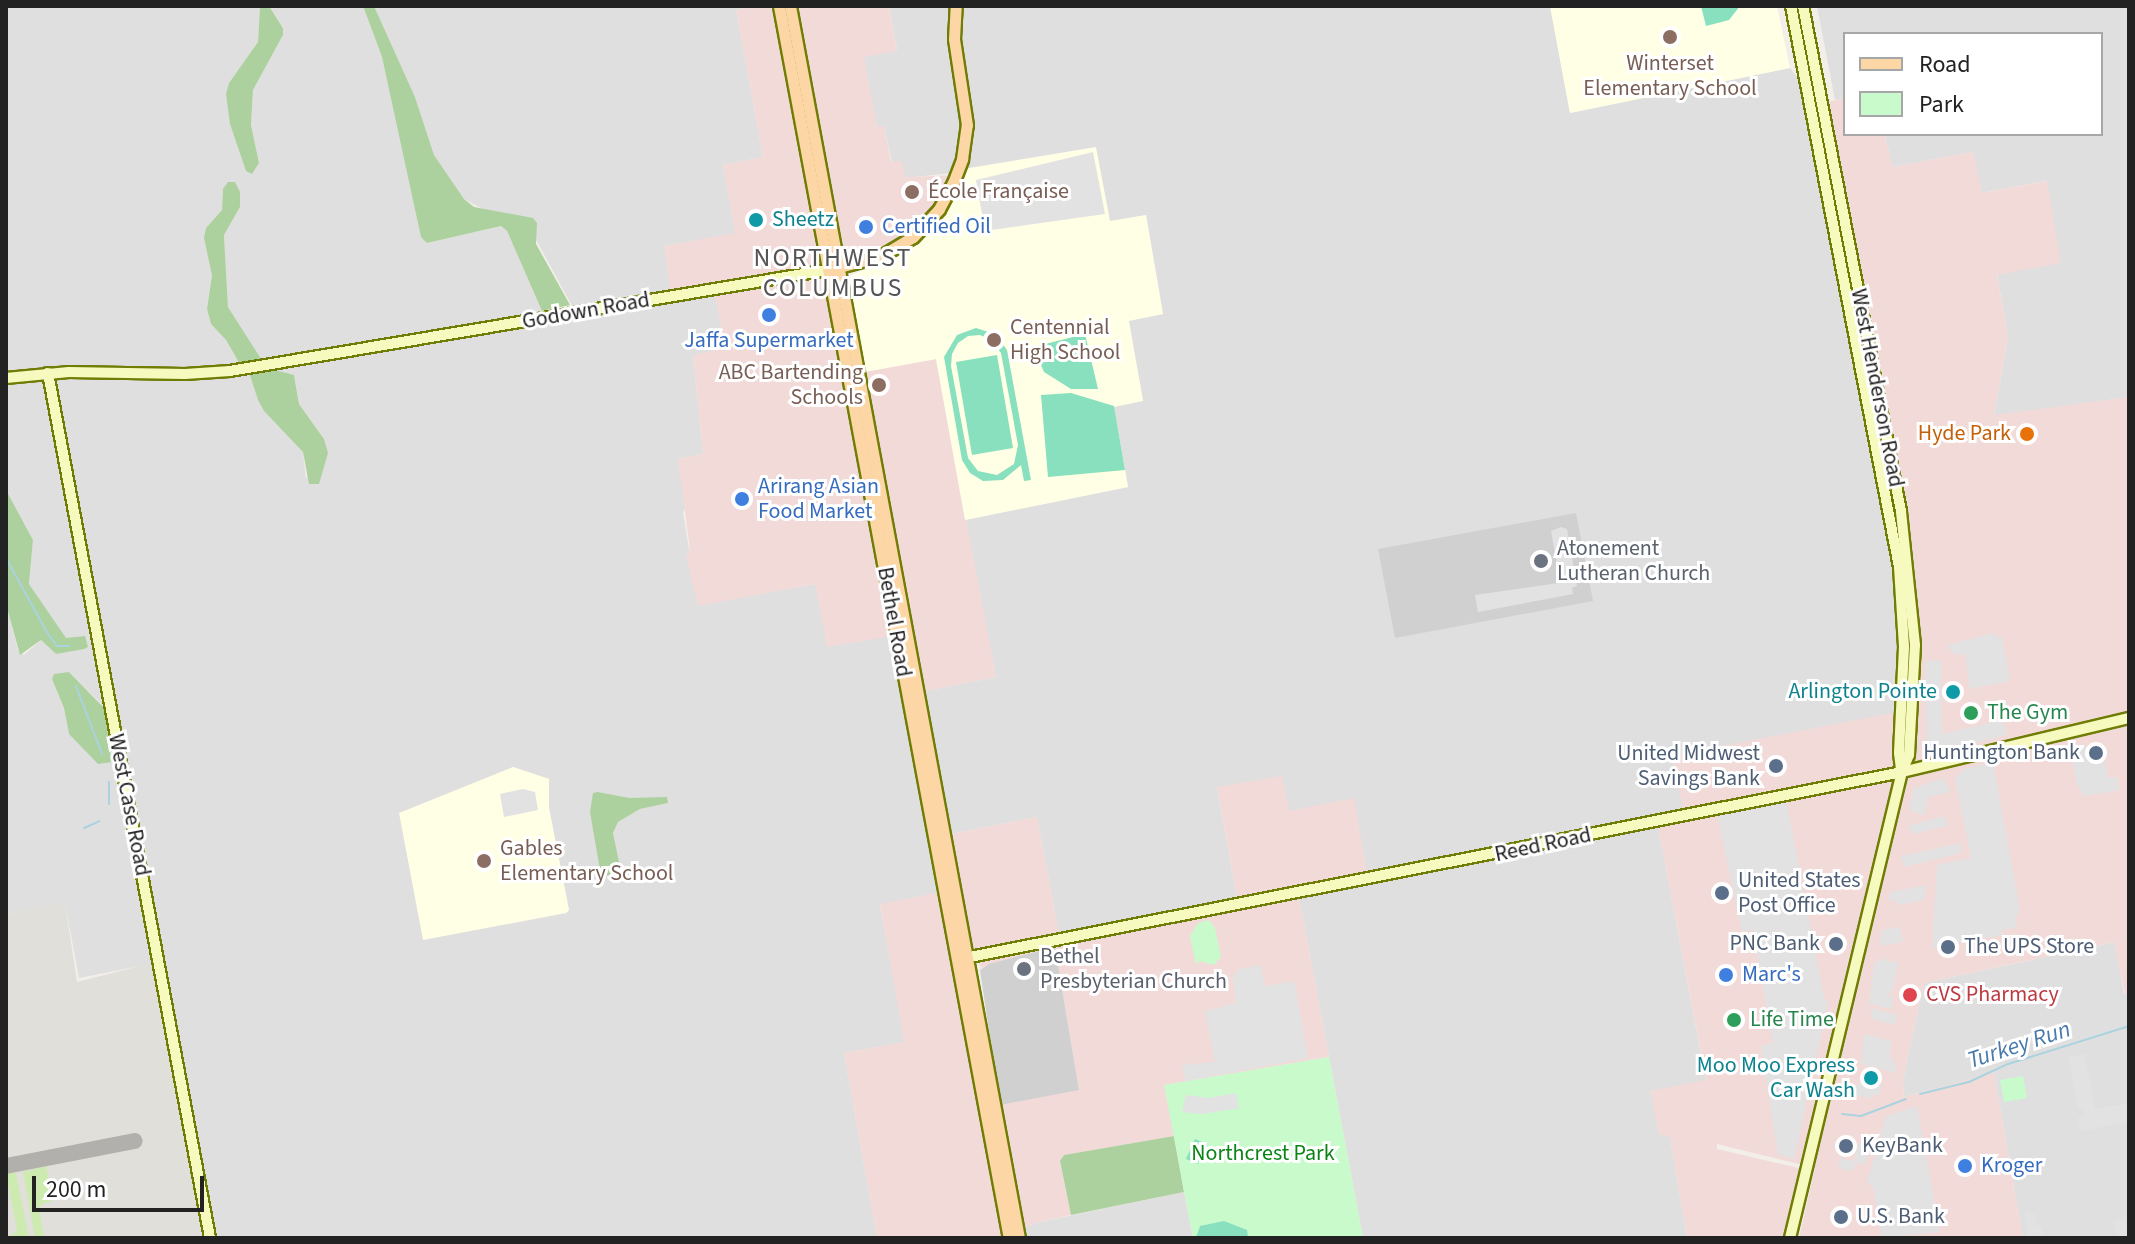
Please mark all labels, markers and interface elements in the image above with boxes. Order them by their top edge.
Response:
marker: Winterset Elementary School [1661,28,1679,46]
legend [1843,32,2103,136]
text: Road [1919,47,1971,82]
place label: Winterset Elementary School [1583,50,1757,102]
text: Park [1919,87,1964,122]
place label: École Française [928,179,1069,205]
marker: École Française [903,183,921,201]
place label: Sheetz [772,207,834,233]
marker: Sheetz [747,211,765,229]
place label: Certified Oil [882,214,991,240]
marker: Certified Oil [857,218,875,236]
district label: NORTHWEST COLUMBUS [754,242,912,304]
street label: Godown Road [520,287,652,335]
street label: West Henderson Road [1845,287,1909,489]
marker: Jaffa Supermarket [760,306,778,324]
place label: Centennial High School [1010,314,1120,366]
place label: Jaffa Supermarket [684,328,854,354]
marker: Centennial High School [985,331,1003,349]
place label: ABC Bartending Schools [719,359,863,410]
marker: ABC Bartending Schools [870,376,888,394]
place label: Hyde Park [1918,421,2011,447]
marker: Hyde Park [2018,425,2036,443]
place label: Arirang Asian Food Market [758,473,879,524]
marker: Arirang Asian Food Market [733,490,751,508]
place label: Atonement Lutheran Church [1557,535,1710,586]
marker: Atonement Lutheran Church [1532,552,1550,570]
street label: Bethel Road [871,565,917,679]
place label: Arlington Pointe [1788,679,1937,705]
marker: Arlington Pointe [1944,683,1962,701]
place label: The Gym [1987,700,2068,726]
marker: The Gym [1962,704,1980,722]
street label: West Case Road [102,732,156,878]
place label: United Midwest Savings Bank [1617,740,1760,792]
place label: Huntington Bank [1923,740,2080,766]
marker: Huntington Bank [2087,744,2105,762]
marker: United Midwest Savings Bank [1767,757,1785,775]
street label: Reed Road [1492,822,1594,868]
place label: Gables Elementary School [500,835,673,886]
marker: Gables Elementary School [475,852,493,870]
place label: United States Post Office [1738,867,1861,918]
marker: United States Post Office [1713,884,1731,902]
place label: PNC Bank [1729,931,1820,957]
place label: The UPS Store [1964,934,2094,960]
marker: PNC Bank [1827,935,1845,953]
marker: The UPS Store [1939,938,1957,956]
place label: Bethel Presbyterian Church [1040,943,1227,994]
marker: Bethel Presbyterian Church [1015,960,1033,978]
place label: Marc's [1742,962,1801,988]
marker: Marc's [1717,966,1735,984]
place label: CVS Pharmacy [1926,982,2059,1008]
marker: CVS Pharmacy [1901,986,1919,1004]
place label: Life Time [1750,1007,1834,1033]
marker: Life Time [1725,1011,1743,1029]
water label: Turkey Run [1964,1015,2074,1075]
place label: Moo Moo Express Car Wash [1697,1052,1855,1104]
marker: Moo Moo Express Car Wash [1862,1069,1880,1087]
place label: KeyBank [1862,1133,1943,1159]
marker: KeyBank [1837,1137,1855,1155]
park label: Northcrest Park [1191,1141,1335,1167]
place label: Kroger [1981,1153,2042,1179]
marker: Kroger [1956,1157,1974,1175]
scale bar [36,1160,208,1210]
text: 200 m [46,1172,106,1207]
place label: U.S. Bank [1857,1204,1945,1230]
marker: U.S. Bank [1832,1208,1850,1226]

